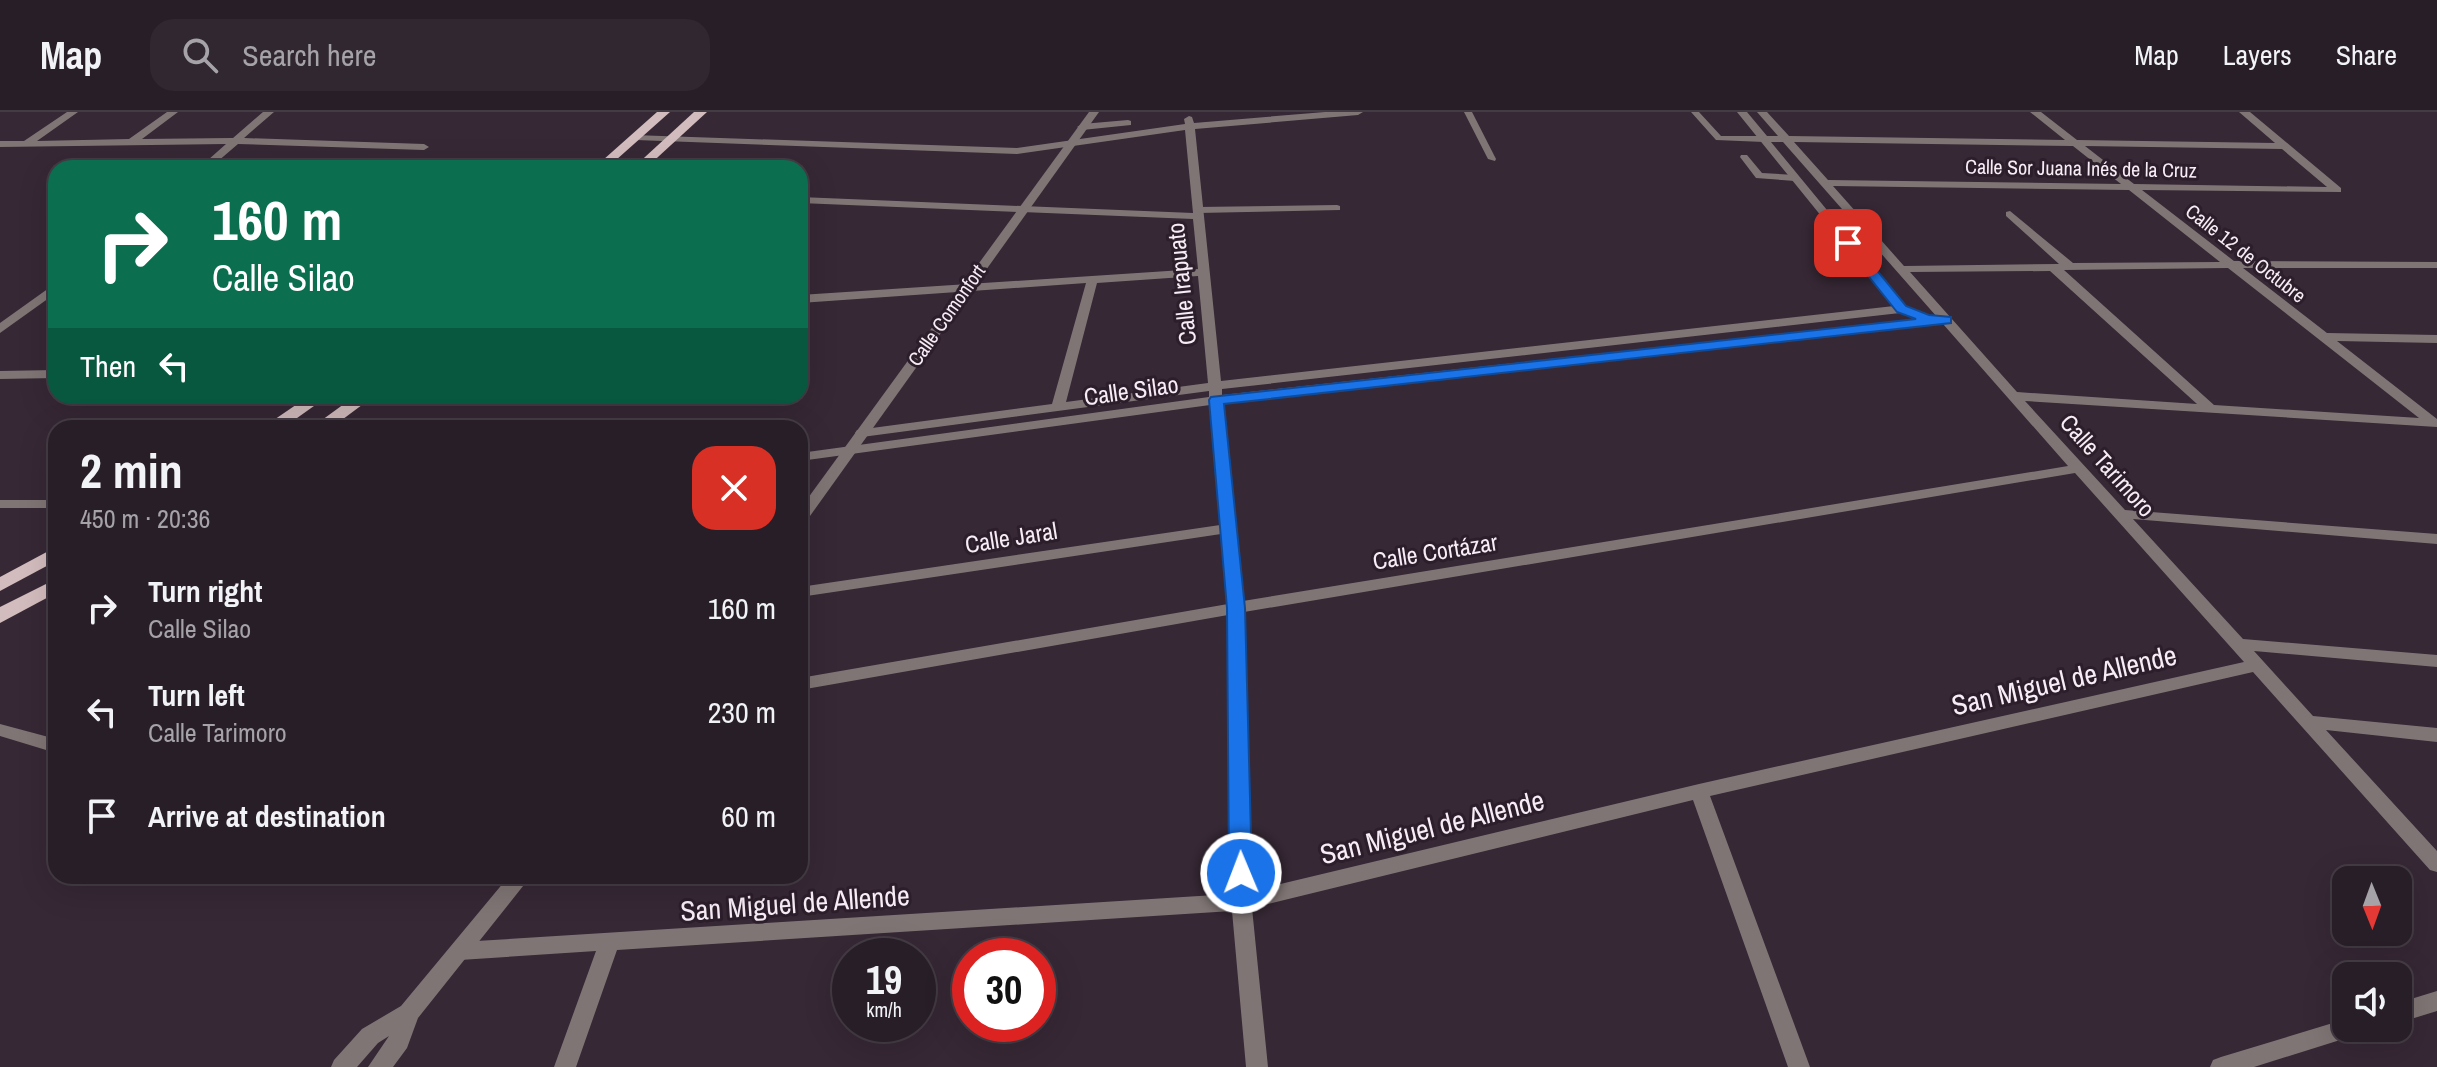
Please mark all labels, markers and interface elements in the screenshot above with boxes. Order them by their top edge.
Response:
search box [150,19,710,91]
text: Map [40,30,102,81]
icon: search [178,33,222,77]
text: Search here [242,35,376,75]
text: Map [2134,36,2179,74]
text: Layers [2223,36,2292,74]
text: Share [2336,36,2397,74]
street label: Calle Sor Juana Inés de la Cruz [1965,152,2197,184]
text: 160 m [212,182,342,257]
icon: right [80,192,184,296]
street label: Calle 12 de Octubre [2180,197,2312,309]
pin [1814,209,1882,277]
street label: Calle Irapuato [1159,221,1203,347]
icon: arrive [1826,221,1870,265]
text: Calle Silao [212,254,355,302]
street label: Calle Comonfort [901,258,991,371]
icon: left [152,344,196,388]
text: Then [80,346,136,386]
street label: Calle Silao [1082,368,1180,412]
street label: Calle Tarimoro [2053,407,2163,523]
text: 2 min [80,438,183,503]
button: close [692,446,776,530]
text: 450 m · 20:36 [80,501,210,536]
street label: Calle Jaral [963,514,1059,560]
street label: Calle Cortázar [1370,525,1500,577]
text: Turn right [148,571,262,611]
icon: right [80,586,124,630]
text: 160 m [708,588,776,628]
text: Calle Silao [148,611,251,646]
street label: San Miguel de Allende [1948,636,2180,724]
text: Turn left [148,675,245,715]
icon: left [80,690,124,734]
text: 230 m [708,692,776,732]
text: Calle Tarimoro [148,715,287,750]
street label: San Miguel de Allende [1316,781,1548,873]
icon: arrive [80,794,124,838]
text: Arrive at destination [148,796,386,836]
text: 60 m [721,796,776,836]
position arrow [1199,831,1283,915]
north arrow [2332,866,2412,946]
map controls [2332,866,2412,1042]
street label: San Miguel de Allende [679,876,911,930]
speed limit sign: 30 [952,938,1056,1042]
text: 19 [866,953,902,1006]
button: sound [2332,962,2412,1042]
text: km/h [866,996,902,1023]

